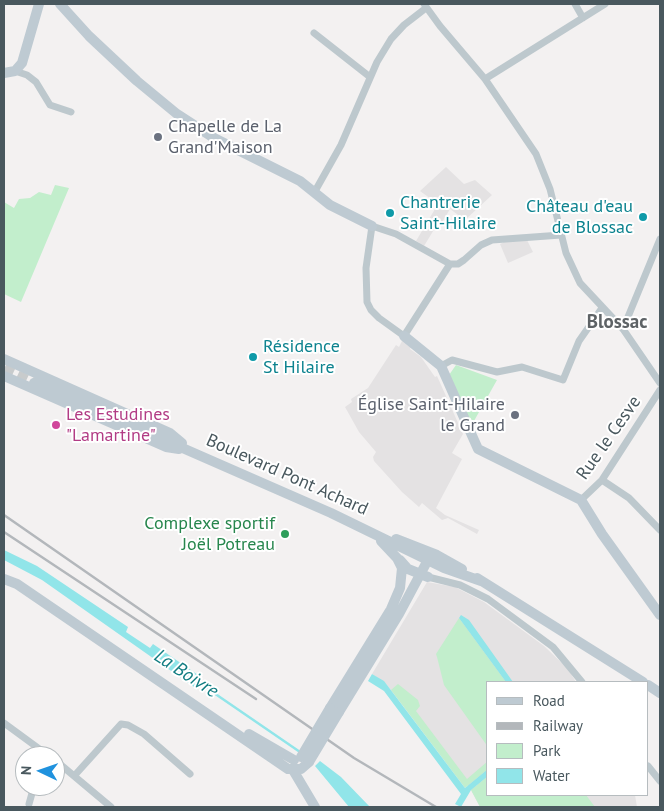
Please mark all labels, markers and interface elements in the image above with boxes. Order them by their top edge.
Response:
place label: Chapelle de La Grand'Maison [168,116,282,158]
marker: Chapelle de La Grand'Maison [152,131,164,143]
place label: Chantrerie Saint-Hilaire [400,192,496,234]
place label: Château d'eau de Blossac [526,196,633,238]
marker: Chantrerie Saint-Hilaire [384,207,396,219]
marker: Château d'eau de Blossac [637,211,649,223]
district label: Blossac [587,312,647,334]
place label: Résidence St Hilaire [263,336,340,378]
marker: Résidence St Hilaire [247,351,259,363]
street label: Rue le Cesve [572,392,646,484]
place label: Église Saint-Hilaire le Grand [358,394,505,436]
place label: Les Estudines "Lamartine" [66,404,170,446]
marker: Église Saint-Hilaire le Grand [509,409,521,421]
marker: Les Estudines "Lamartine" [50,419,62,431]
street label: Boulevard Pont Achard [203,430,371,520]
place label: Complexe sportif Joël Potreau [144,513,275,556]
marker: Complexe sportif Joël Potreau [279,528,291,540]
water label: La Boivre [150,645,222,703]
legend [487,681,649,796]
text: Road [533,691,565,710]
text: Railway [533,716,583,735]
text: Park [533,741,561,760]
north arrow [15,746,65,796]
text: N [17,765,35,775]
text: Water [533,766,570,785]

